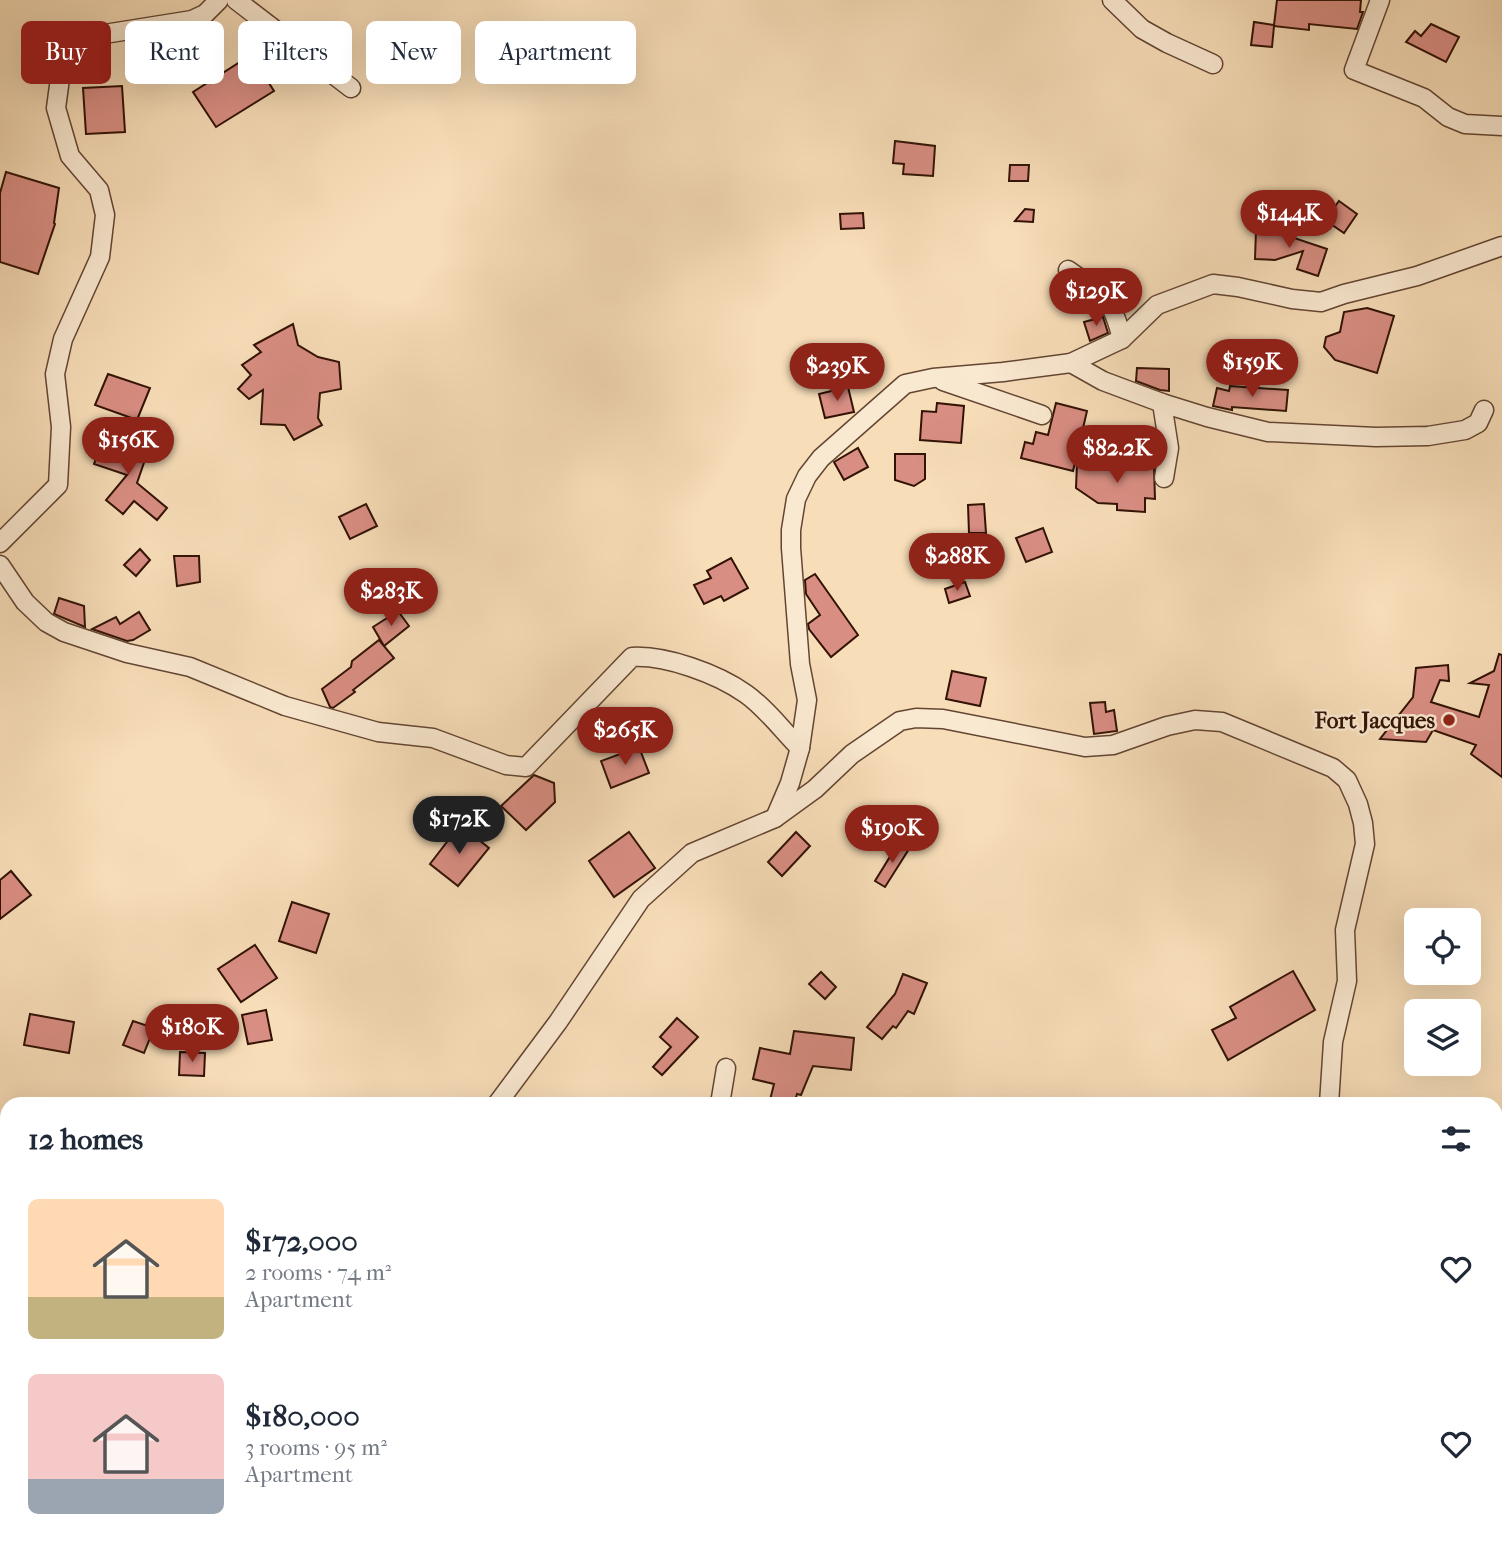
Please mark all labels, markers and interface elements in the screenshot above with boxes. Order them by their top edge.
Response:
chip: Buy [21,21,111,84]
chip: Rent [125,21,224,84]
chip: Filters [238,21,352,84]
chip: New [366,21,461,84]
chip: Apartment [475,21,636,84]
pin: $144K [1240,190,1338,250]
text: $144K [1257,199,1321,226]
pin: $129K [1047,268,1145,328]
text: $129K [1065,277,1127,304]
pin: $159K [1203,340,1301,399]
pin: $239K [788,344,886,403]
text: $159K [1222,348,1282,375]
text: $239K [806,352,868,379]
pin: $156K [79,418,177,477]
text: $156K [98,426,158,453]
pin: $82.2K [1060,426,1174,485]
text: $82.2K [1082,434,1152,461]
pin: $288K [908,534,1006,593]
text: $288K [925,542,989,569]
pin: $283K [342,568,440,628]
text: $283K [360,577,422,604]
place label: Fort Jacques [1314,707,1435,734]
pin: $265K [576,708,674,767]
marker: Fort Jacques [1441,712,1457,728]
text: $265K [593,716,657,743]
pin: $172K [410,796,508,856]
text: $172K [429,805,489,832]
pin: $190K [843,806,941,865]
text: $190K [861,814,923,841]
map controls [1404,908,1481,1076]
button: locate [1404,908,1481,985]
button: layers [1404,999,1481,1076]
pin: $180K [143,1004,241,1064]
text: $180K [161,1013,223,1040]
icon: filters [1437,1120,1475,1158]
text: 12 homes [28,1122,143,1157]
text: $172,000 [245,1224,358,1259]
icon: home [84,1227,168,1311]
icon: heart [1437,1250,1475,1288]
text: 2 rooms · 74 m² [245,1259,391,1286]
text: Apartment [245,1286,353,1313]
text: $180,000 [245,1399,360,1434]
icon: home [84,1402,168,1486]
icon: heart [1437,1425,1475,1463]
text: 3 rooms · 95 m² [245,1434,387,1461]
text: Apartment [245,1461,353,1488]

